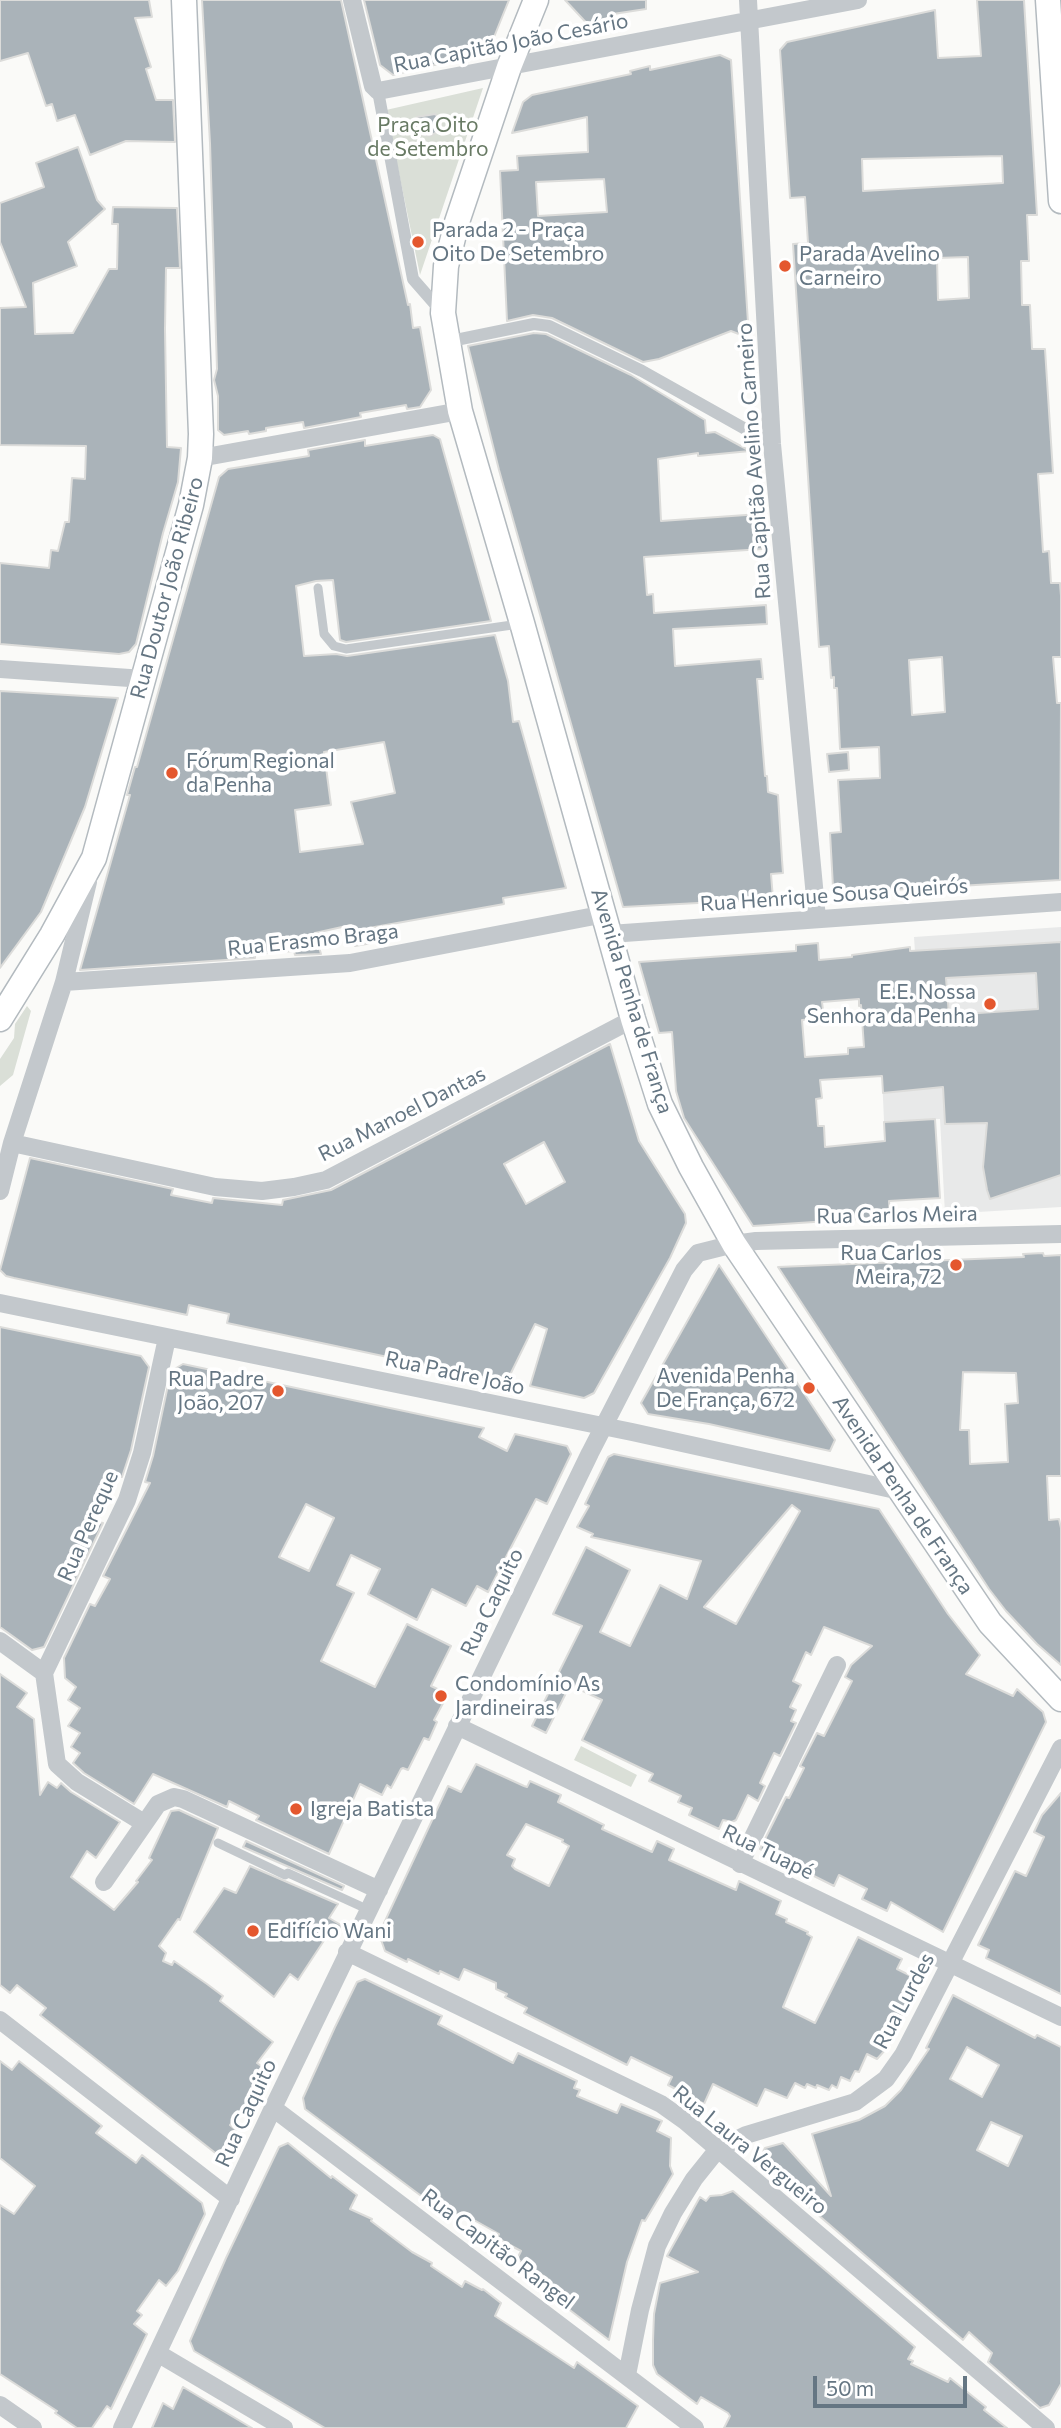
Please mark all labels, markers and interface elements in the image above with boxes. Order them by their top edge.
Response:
street label: Rua Capitão João Cesário [392,8,630,78]
park label: Praça Oito de Setembro [367,112,489,162]
place label: Parada 2 - Praça Oito De Setembro [432,217,604,267]
marker: Parada 2 - Praça Oito De Setembro [410,234,426,250]
place label: Parada Avelino Carneiro [799,241,940,291]
marker: Parada Avelino Carneiro [777,258,793,274]
street label: Rua Capitão Avelino Carneiro [732,322,776,600]
street label: Rua Doutor João Ribeiro [125,474,209,702]
place label: Fórum Regional da Penha [186,748,335,798]
marker: Fórum Regional da Penha [164,765,180,781]
street label: Rua Henrique Sousa Queirós [699,873,969,917]
street label: Avenida Penha de França [586,885,678,1117]
street label: Rua Erasmo Braga [226,918,400,962]
place label: E.E. Nossa Senhora da Penha [807,979,976,1029]
marker: E.E. Nossa Senhora da Penha [982,996,998,1012]
street label: Rua Manoel Dantas [314,1061,490,1167]
street label: Rua Carlos Meira [816,1201,978,1229]
place label: Rua Carlos Meira, 72 [840,1240,942,1290]
marker: Rua Carlos Meira, 72 [948,1257,964,1273]
street label: Rua Padre João [383,1346,527,1400]
place label: Avenida Penha De França, 672 [656,1363,795,1413]
place label: Rua Padre João, 207 [168,1366,264,1416]
marker: Avenida Penha De França, 672 [801,1380,817,1396]
marker: Rua Padre João, 207 [270,1383,286,1399]
street label: Avenida Penha de França [827,1391,979,1599]
street label: Rua Pereque [52,1467,124,1585]
street label: Rua Caquito [455,1544,529,1660]
place label: Condomínio As Jardineiras [455,1671,600,1721]
marker: Condomínio As Jardineiras [433,1688,449,1704]
place label: Igreja Batista [310,1796,434,1822]
marker: Igreja Batista [288,1801,304,1817]
street label: Rua Tuapé [718,1819,818,1885]
place label: Edifício Wani [267,1918,392,1944]
marker: Edifício Wani [245,1923,261,1939]
street label: Rua Lurdes [868,1949,940,2053]
street label: Rua Caquito [210,2055,282,2171]
street label: Rua Laura Vergueiro [668,2080,832,2220]
street label: Rua Capitão Rangel [417,2183,579,2315]
scale bar [816,2362,970,2406]
text: 50 m [826,2375,874,2400]

